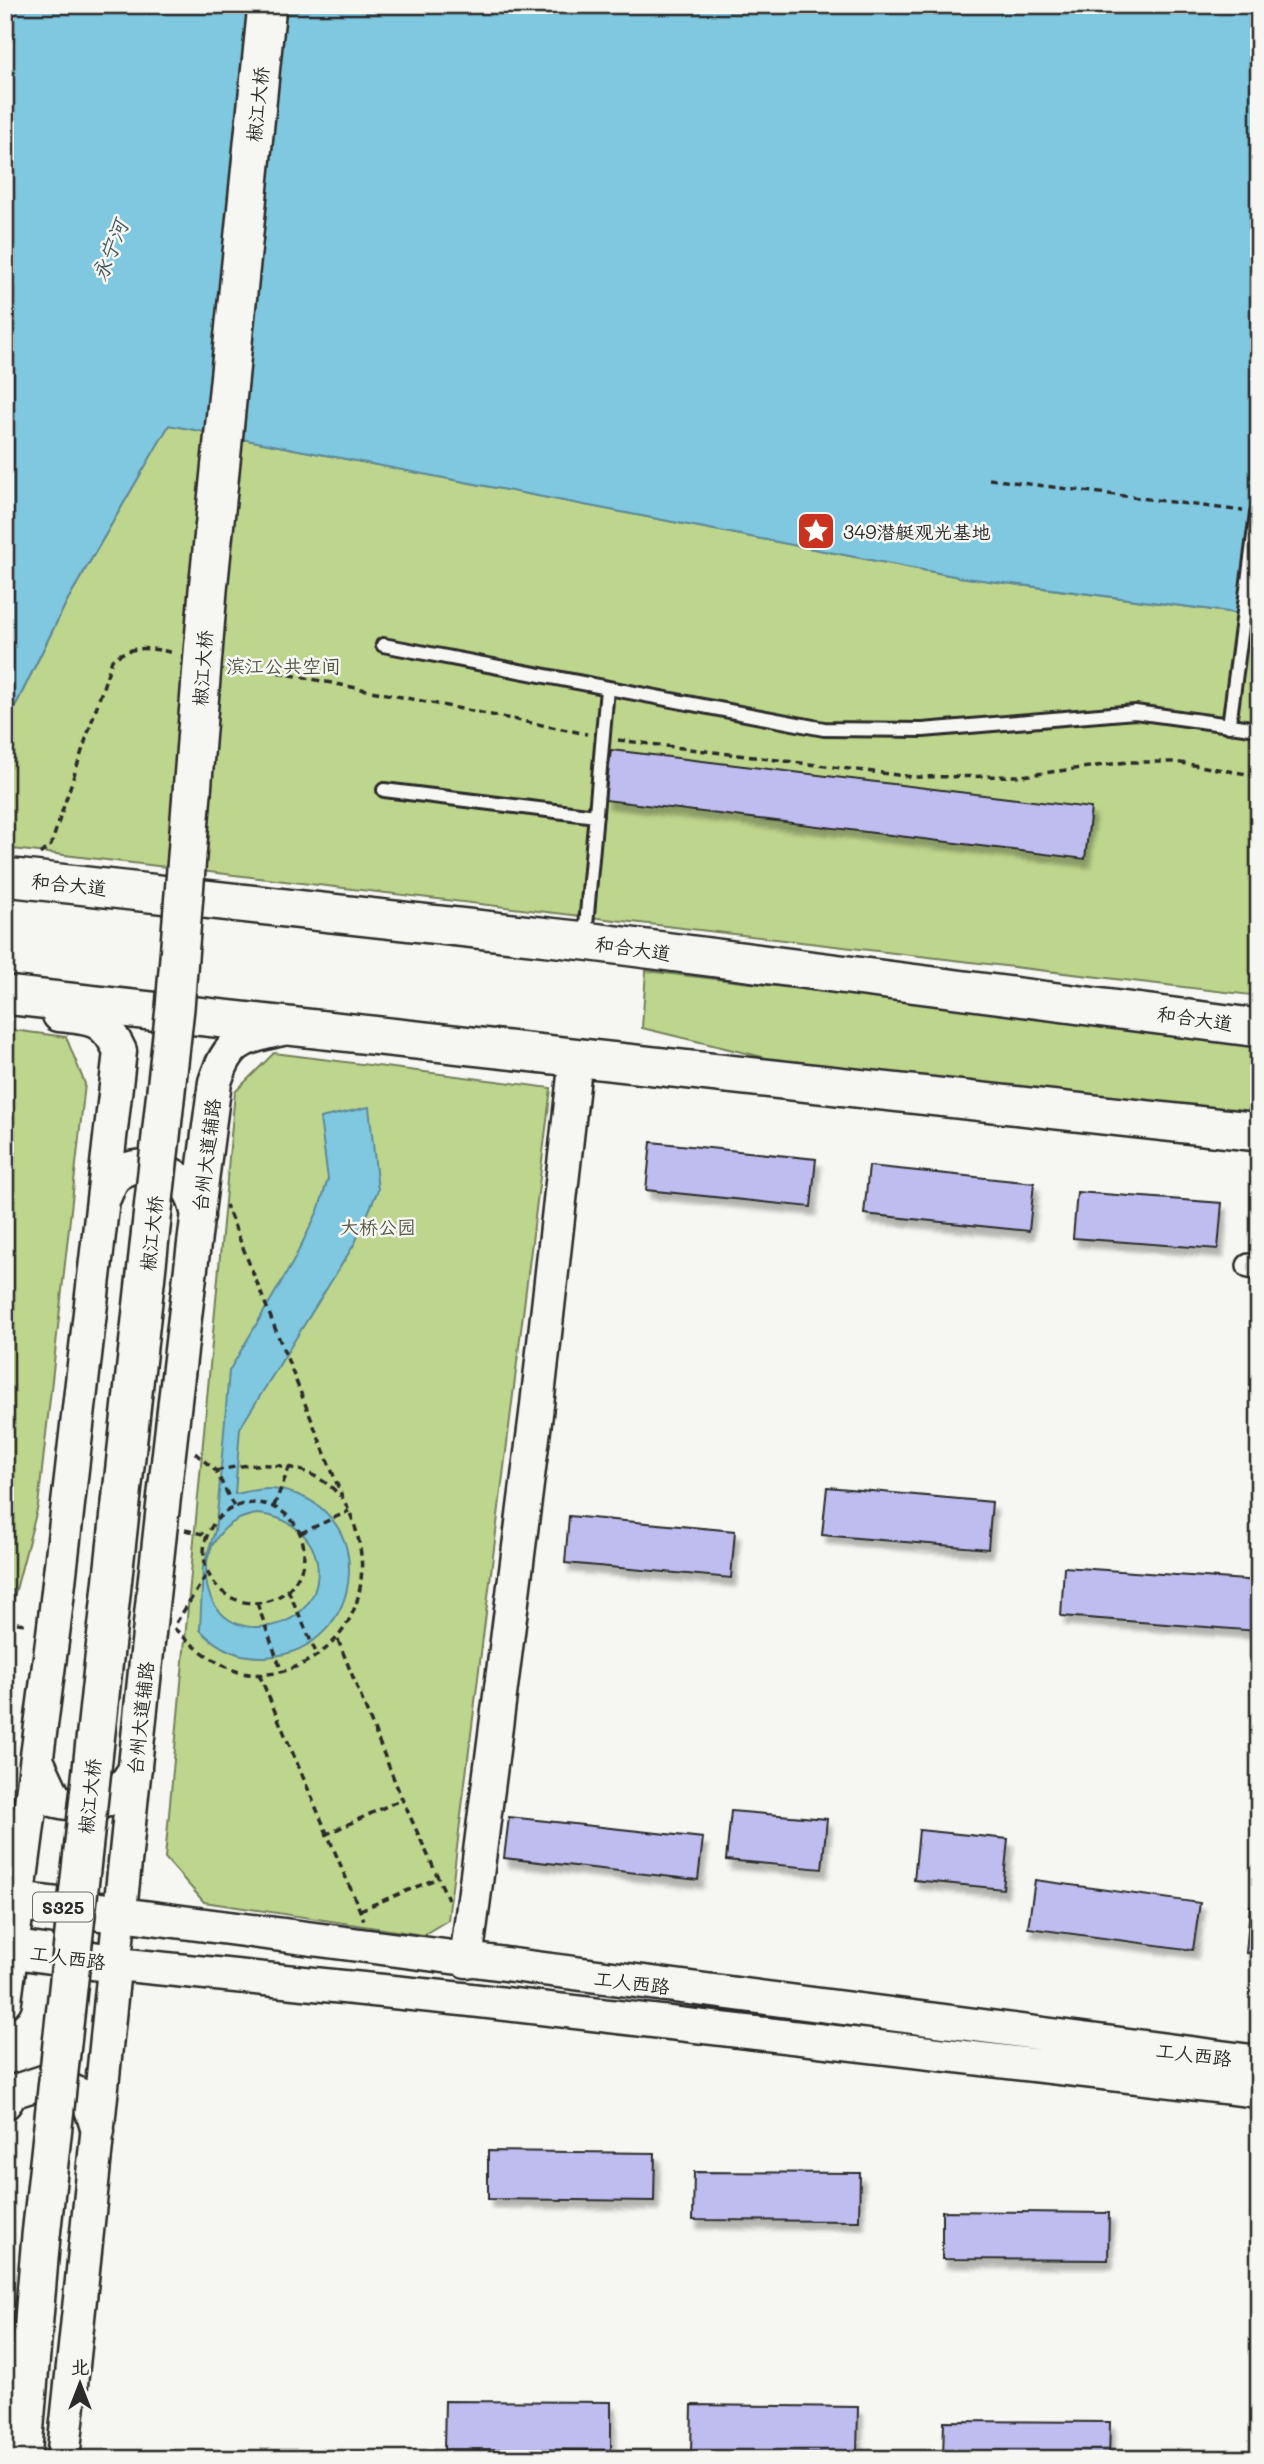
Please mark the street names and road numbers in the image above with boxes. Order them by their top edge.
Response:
street label: 椒江大桥 [241,65,273,143]
street label: 椒江大桥 [187,629,217,707]
street label: 和合大道 [30,868,108,900]
street label: 和合大道 [594,930,672,966]
street label: 和合大道 [1156,1000,1234,1036]
street label: 台州大道辅路 [187,1097,225,1213]
street label: 椒江大桥 [135,1194,167,1272]
street label: 台州大道辅路 [122,1660,158,1776]
street label: 椒江大桥 [73,1757,105,1835]
road number: S325 [33,1893,93,1922]
street label: 工人西路 [29,1939,107,1975]
street label: 工人西路 [593,1965,671,1999]
street label: 工人西路 [1155,2037,1233,2071]

